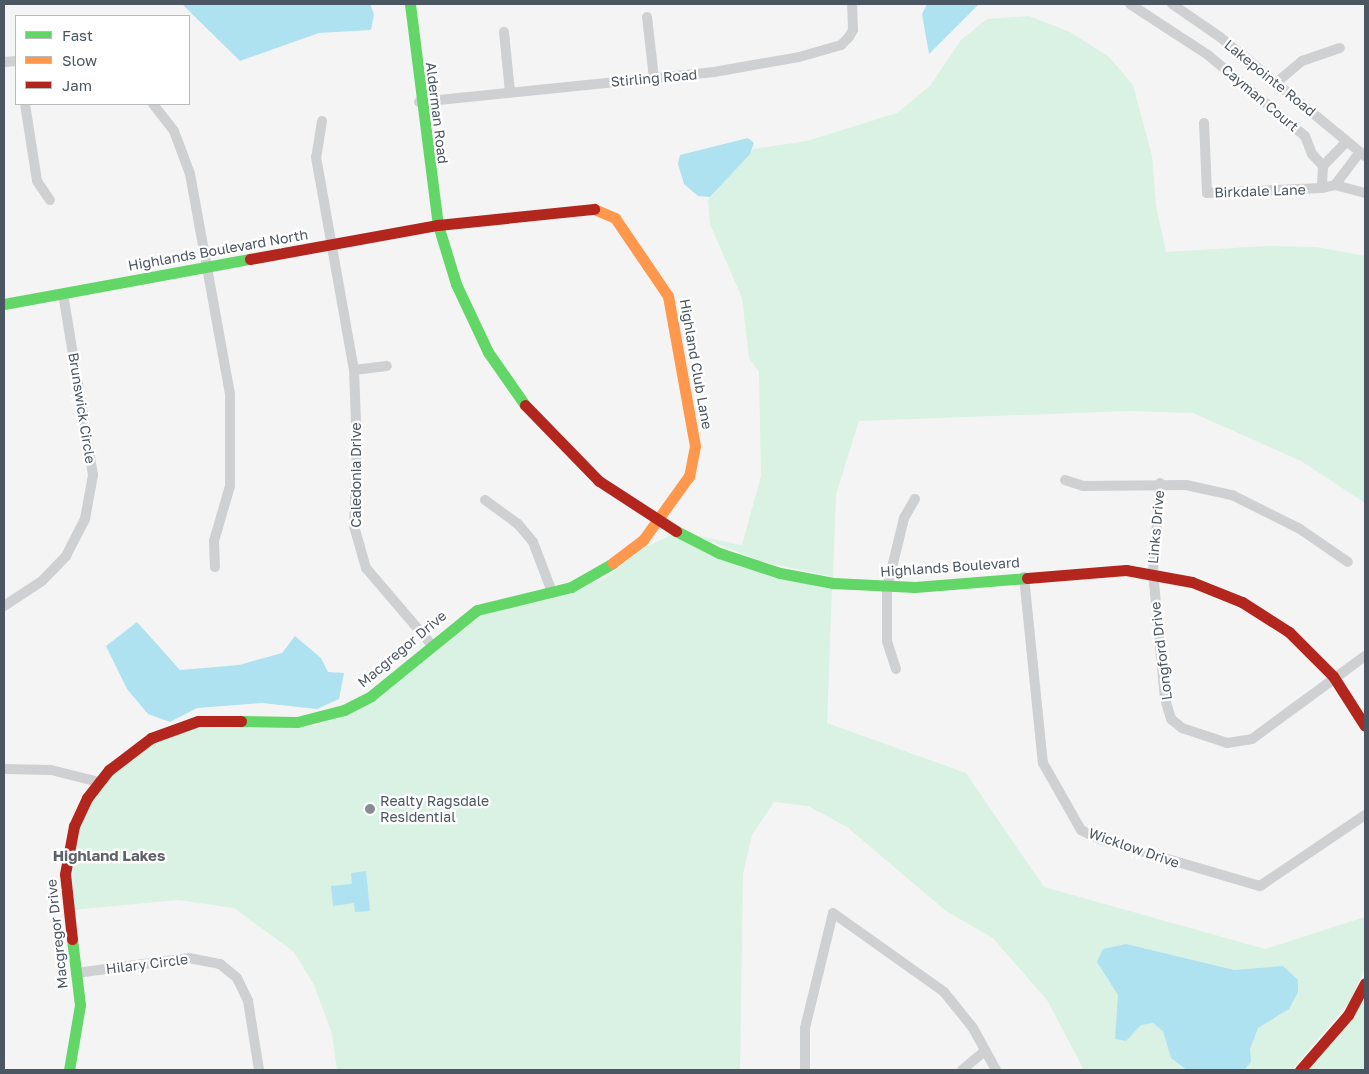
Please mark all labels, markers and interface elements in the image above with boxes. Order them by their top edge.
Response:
legend [15,15,190,105]
text: Fast [62,26,93,44]
street label: Lakepointe Road [1221,36,1319,120]
text: Slow [62,51,97,69]
street label: Alderman Road [422,61,452,165]
street label: Cayman Court [1218,61,1302,135]
street label: Stirling Road [610,66,698,90]
text: Jam [62,76,92,94]
street label: Birkdale Lane [1214,181,1306,201]
street label: Highlands Boulevard North [127,226,309,274]
street label: Highland Club Lane [676,298,716,430]
street label: Brunswick Circle [65,351,99,465]
street label: Caledonia Drive [348,422,364,528]
street label: Links Drive [1144,489,1168,565]
street label: Highlands Boulevard [880,554,1020,580]
street label: Longford Drive [1147,601,1175,701]
street label: Macgregor Drive [354,607,450,691]
place label: Realty Ragsdale Residential [380,793,489,826]
marker: Realty Ragsdale Residential [364,803,376,815]
street label: Wicklow Drive [1086,825,1182,871]
district label: Highland Lakes [53,847,165,865]
street label: Macgregor Drive [43,878,71,990]
street label: Hilary Circle [105,951,189,977]

